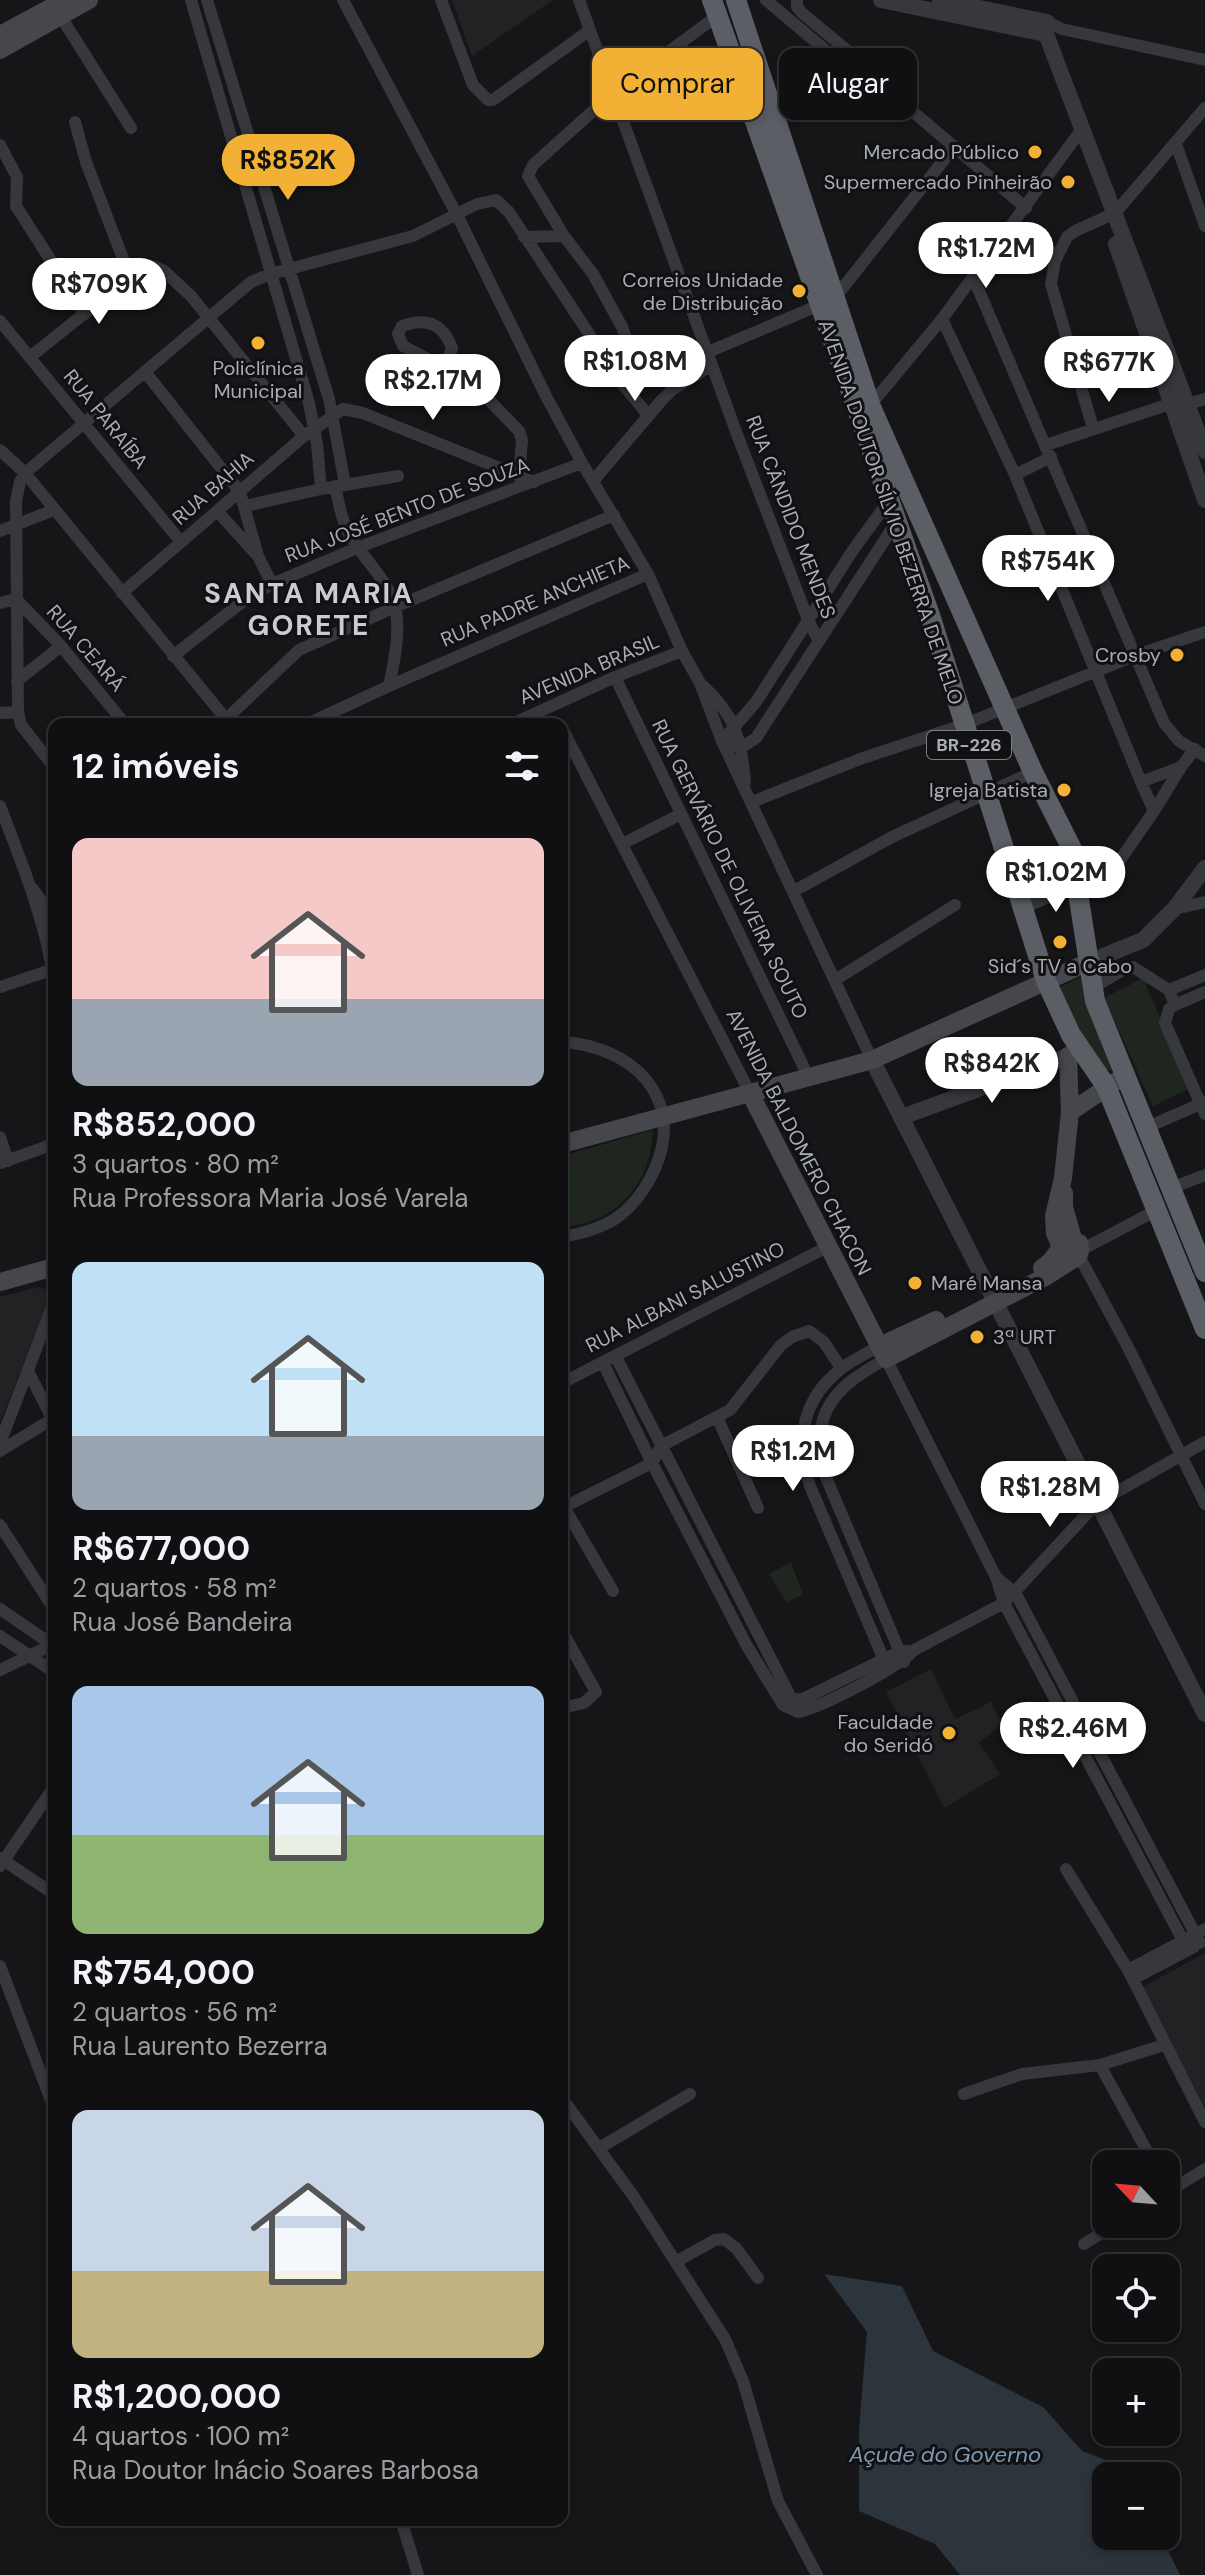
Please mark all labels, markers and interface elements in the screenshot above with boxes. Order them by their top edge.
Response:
chip: Comprar [592,48,763,120]
chip: Alugar [779,48,917,120]
pin: R$852K [223,134,353,202]
place label: Mercado Público [864,139,1019,165]
text: R$852K [240,143,336,177]
marker: Mercado Público [1026,143,1044,161]
place label: Supermercado Pinheirão [824,169,1052,195]
marker: Supermercado Pinheirão [1059,173,1077,191]
pin: R$1.72M [912,222,1060,290]
text: R$1.72M [936,231,1036,265]
pin: R$709K [34,258,164,326]
text: R$709K [50,267,148,301]
place label: Correios Unidade de Distribuição [622,267,783,316]
marker: Correios Unidade de Distribuição [790,282,808,300]
street label: AVENIDA DOUTOR SÍLVIO BEZERRA DE MELO [813,316,969,708]
marker: Policlínica Municipal [249,334,267,352]
pin: R$1.08M [561,335,709,403]
pin: R$677K [1044,336,1174,404]
text: R$1.08M [583,344,687,378]
text: R$677K [1062,345,1156,379]
pin: R$2.17M [359,354,507,422]
place label: Policlínica Municipal [212,355,304,404]
text: R$2.17M [383,363,483,397]
street label: RUA PARAÍBA [58,364,154,474]
street label: RUA CÂNDIDO MENDES [740,412,842,622]
street label: RUA BAHIA [167,445,259,531]
street label: RUA JOSÉ BENTO DE SOUZA [281,451,533,569]
pin: R$754K [983,535,1113,603]
text: R$754K [1000,544,1096,578]
street label: RUA PADRE ANCHIETA [437,550,633,652]
district label: SANTA MARIA GORETE [204,575,414,644]
street label: RUA CEARÁ [41,599,131,697]
street label: AVENIDA BRASIL [515,628,663,710]
place label: Crosby [1095,642,1161,668]
marker: Crosby [1168,646,1186,664]
street label: RUA GERVÁRIO DE OLIVEIRA SOUTO [646,715,814,1023]
road number: BR-226 [927,731,1011,759]
text: 12 imóveis [72,744,240,789]
icon: filters [500,744,544,788]
place label: Igreja Batista [929,777,1048,803]
marker: Igreja Batista [1055,781,1073,799]
pin: R$1.02M [982,846,1130,914]
text: R$1.02M [1004,855,1108,889]
icon: home [236,890,380,1034]
marker: Sid´s TV a Cabo [1051,933,1069,951]
place label: Sid´s TV a Cabo [988,953,1132,979]
street label: AVENIDA BALDOMERO CHACON [720,1004,878,1280]
pin: R$842K [927,1037,1057,1105]
text: R$842K [943,1046,1041,1080]
text: R$852,000 [72,1102,256,1147]
text: 3 quartos · 80 m² [72,1147,279,1181]
text: Rua Professora Maria José Varela [72,1181,468,1215]
street label: RUA ALBANI SALUSTINO [581,1235,789,1359]
place label: Maré Mansa [931,1270,1043,1296]
marker: Maré Mansa [906,1274,924,1292]
icon: home [236,1314,380,1458]
place label: 3ª URT [993,1324,1056,1350]
marker: 3ª URT [968,1328,986,1346]
pin: R$1.2M [728,1425,858,1493]
text: R$1.2M [750,1434,836,1468]
pin: R$1.28M [976,1461,1124,1529]
text: R$1.28M [999,1470,1101,1504]
text: R$677,000 [72,1526,250,1571]
text: 2 quartos · 58 m² [72,1571,276,1605]
text: Rua José Bandeira [72,1605,292,1639]
pin: R$2.46M [999,1702,1147,1770]
place label: Faculdade do Seridó [837,1709,933,1758]
text: R$2.46M [1018,1711,1128,1745]
marker: Faculdade do Seridó [940,1724,958,1742]
icon: home [236,1738,380,1882]
text: R$754,000 [72,1950,255,1995]
text: 2 quartos · 56 m² [72,1995,277,2029]
text: Rua Laurento Bezerra [72,2029,328,2063]
north arrow [1092,2150,1180,2238]
map controls [1092,2150,1180,2550]
icon: home [236,2162,380,2306]
button: locate [1092,2254,1180,2342]
button: + [1092,2358,1180,2446]
text: R$1,200,000 [72,2374,281,2419]
text: 4 quartos · 100 m² [72,2419,289,2453]
water label: Açude do Governo [848,2440,1041,2469]
text: Rua Doutor Inácio Soares Barbosa [72,2453,479,2487]
button: − [1092,2462,1180,2550]

